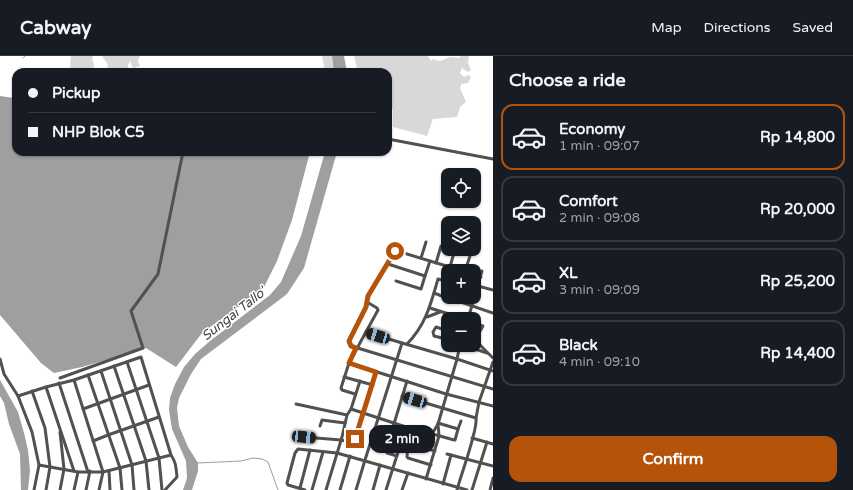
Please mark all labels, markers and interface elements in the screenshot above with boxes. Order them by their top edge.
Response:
text: Cabway [20,17,91,39]
text: Map [651,19,682,36]
text: Directions [704,19,771,36]
text: Saved [793,19,833,36]
text: Choose a ride [509,69,626,91]
text: Pickup [52,84,100,102]
icon: car [511,119,547,155]
text: Economy [559,120,625,138]
text: NHP Blok C5 [52,123,144,141]
text: Rp 14,800 [760,128,835,146]
text: 1 min · 09:07 [559,138,640,154]
map controls [441,168,481,352]
button: locate [441,168,481,208]
icon: car [511,191,547,227]
text: Comfort [559,192,618,210]
text: Rp 20,000 [760,200,835,218]
text: 2 min · 09:08 [559,210,640,226]
button: layers [441,216,481,256]
route start [386,242,404,260]
icon: car [511,263,547,299]
button: + [441,264,481,304]
text: XL [559,264,578,282]
text: Rp 25,200 [760,272,835,290]
text: 3 min · 09:09 [559,282,640,298]
water label: Sungai Tallo' [199,283,271,344]
button: − [441,312,481,352]
car [365,327,391,345]
icon: car [511,335,547,371]
text: Black [559,336,598,354]
text: Rp 14,400 [760,344,835,362]
text: 4 min · 09:10 [559,354,640,370]
car [402,391,428,409]
callout: 2 min [369,425,435,453]
car [292,430,316,444]
route end [346,430,364,448]
text: 2 min [385,431,419,447]
button: Confirm [509,436,837,482]

